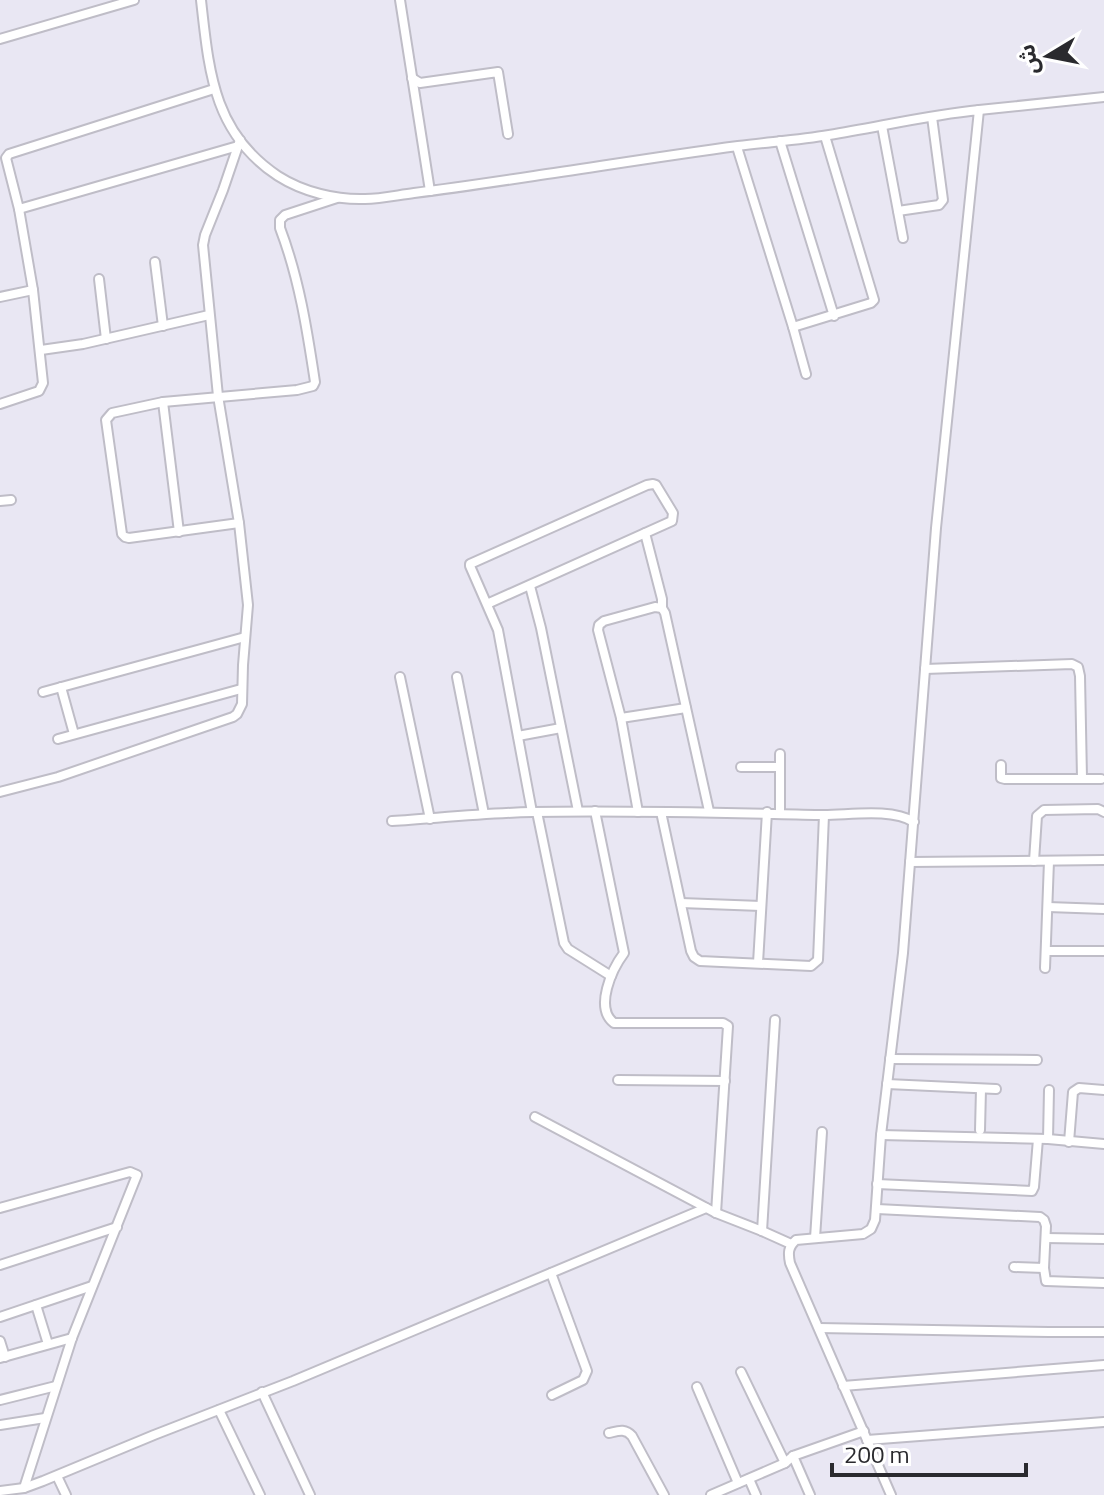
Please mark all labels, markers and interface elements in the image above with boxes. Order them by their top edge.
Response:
north arrow [1008,16,1088,96]
text: ش [1009,42,1048,77]
scale bar [832,1427,1026,1477]
text: 200 m [844,1436,910,1472]

